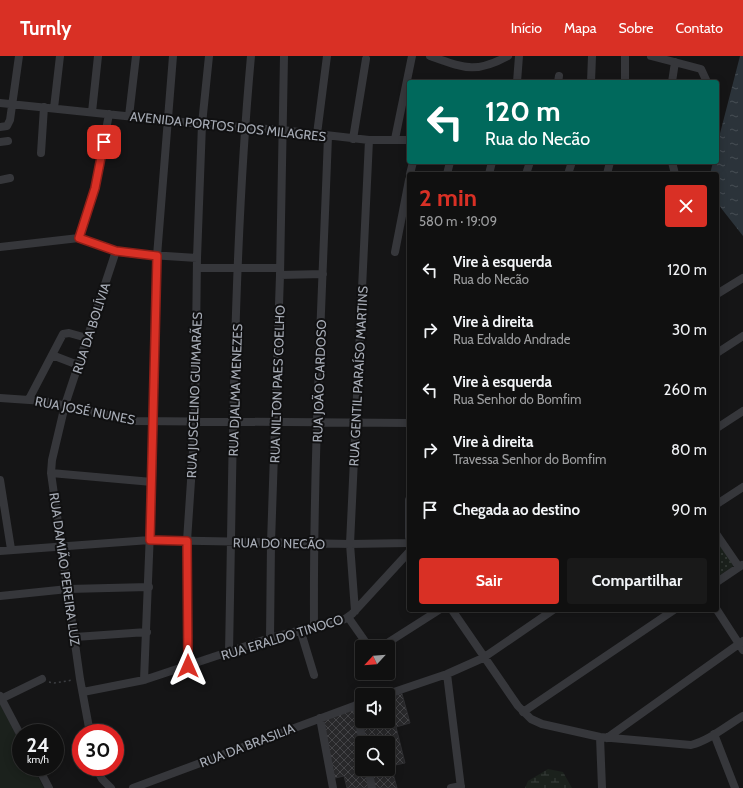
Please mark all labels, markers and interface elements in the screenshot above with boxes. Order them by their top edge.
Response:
text: Turnly [20,17,71,40]
text: Início [511,19,542,37]
text: Mapa [564,19,596,37]
text: Sobre [618,19,653,37]
text: Contato [675,19,723,37]
text: 120 m [485,94,561,128]
icon: left [419,96,471,148]
street label: AVENIDA PORTOS DOS MILAGRES [129,108,327,144]
pin [87,125,121,159]
text: Rua do Necão [485,128,590,150]
icon: arrive [93,131,115,153]
text: 2 min [419,183,477,212]
button: close [665,185,707,227]
text: 580 m · 19:09 [419,213,497,229]
text: Vire à esquerda [453,253,552,271]
icon: left [419,259,441,281]
text: 120 m [667,261,707,279]
text: Rua do Necão [453,271,529,287]
street label: RUA DA BOLÍVIA [68,280,113,376]
street label: RUA GENTIL PARAÍSO MARTINS [344,285,371,467]
street label: RUA NILTON PAES COELHO [266,305,288,463]
street label: RUA JUSCELINO GUIMARÃES [183,311,205,478]
text: Vire à direita [453,313,534,331]
street label: RUA JOÃO CARDOSO [309,319,329,443]
icon: right [419,319,441,341]
text: 30 m [672,321,707,339]
street label: RUA DJALMA MENEZES [225,323,245,457]
text: Rua Edvaldo Andrade [453,331,570,347]
text: Vire à esquerda [453,373,552,391]
icon: left [419,379,441,401]
text: 260 m [664,381,707,399]
street label: RUA JOSÉ NUNES [34,391,137,428]
text: Rua Senhor do Bomfim [453,391,581,407]
text: Vire à direita [453,433,534,451]
icon: right [419,439,441,461]
text: 80 m [671,441,707,459]
text: Travessa Senhor do Bomfim [453,451,606,467]
street label: RUA DAMIÃO PEREIRA LUZ [46,491,84,647]
icon: arrive [419,499,441,521]
text: Chegada ao destino [453,501,580,519]
text: 90 m [671,501,707,519]
street label: RUA DO NECÃO [233,534,325,552]
button: Sair [419,558,559,604]
button: Compartilhar [567,558,707,604]
street label: RUA ERALDO TINOCO [219,611,345,663]
north arrow [355,640,395,680]
map controls [355,640,395,776]
position arrow [167,645,209,687]
button: sound [355,688,395,728]
street label: RUA DA BRASILIA [197,720,297,770]
speed limit sign: 30 [72,724,124,776]
text: 24 [27,733,50,757]
button: search [355,736,395,776]
text: km/h [27,753,49,766]

